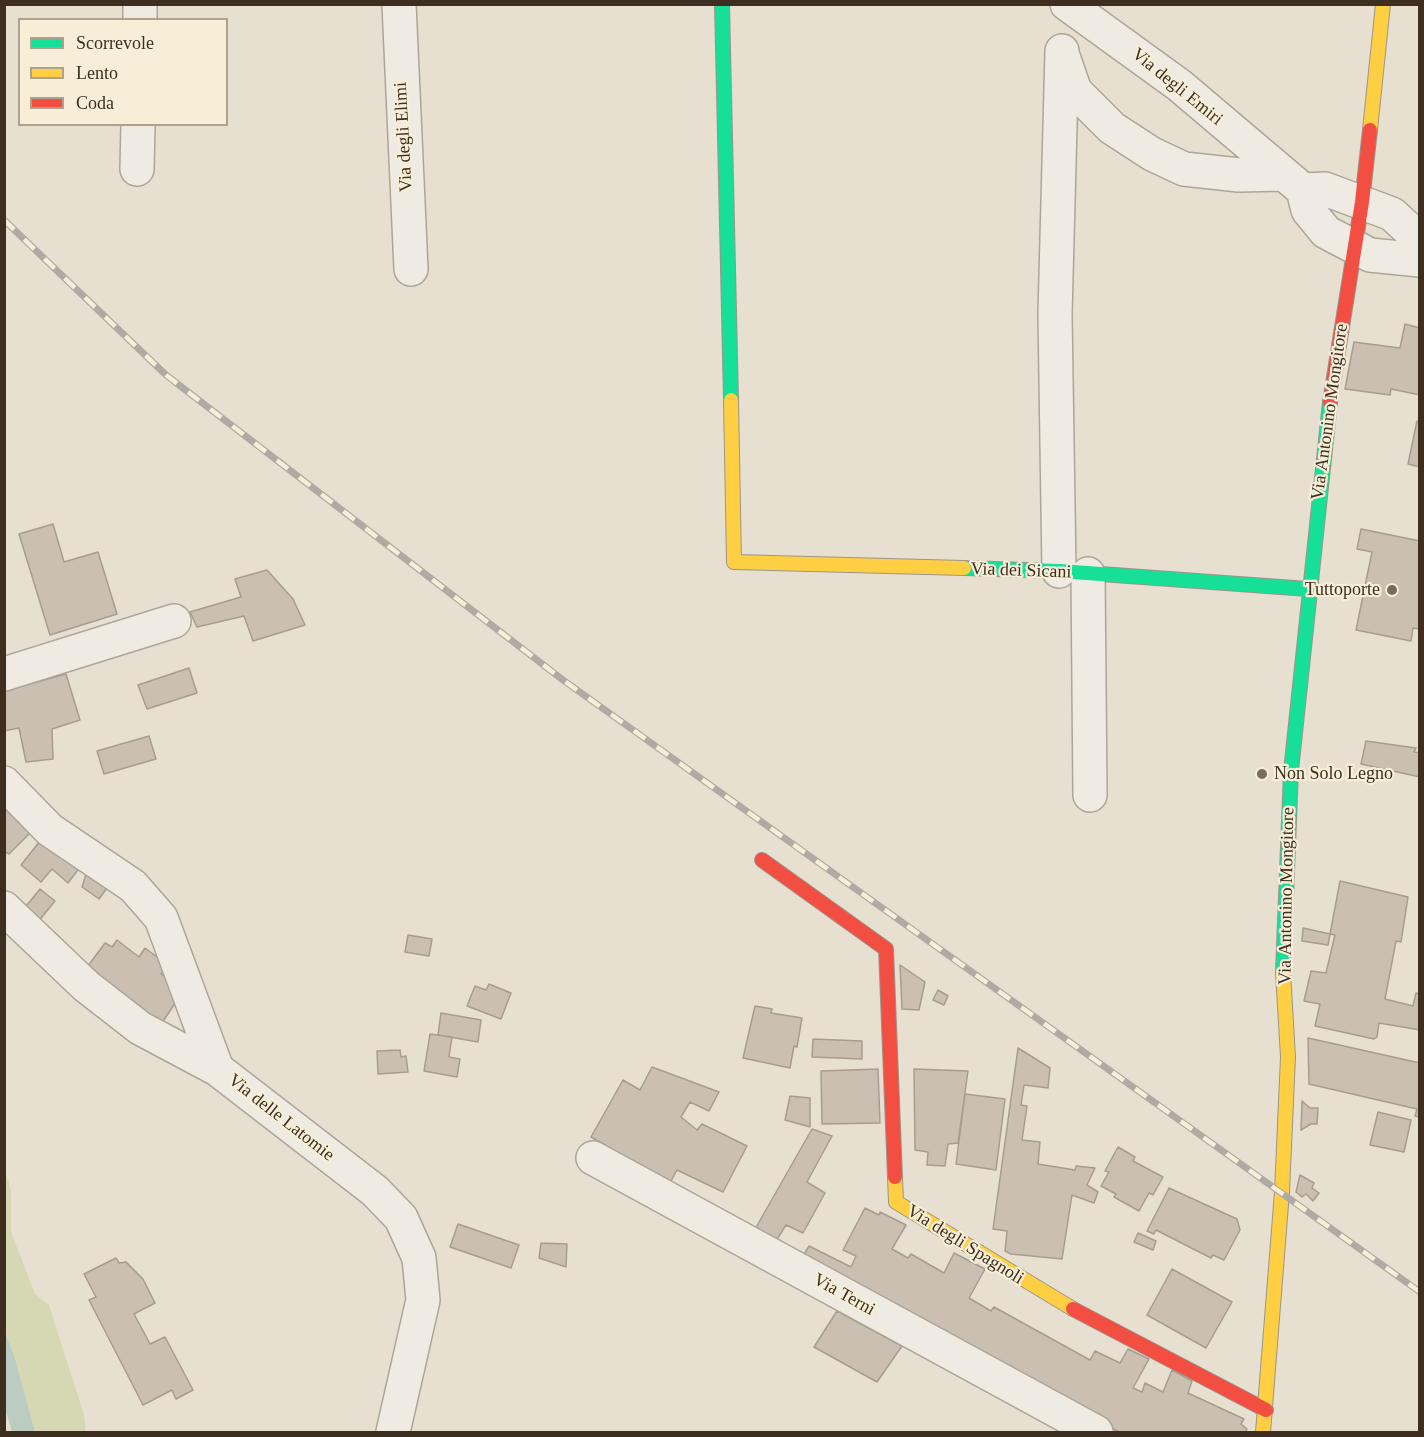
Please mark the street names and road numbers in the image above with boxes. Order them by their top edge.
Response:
street label: Via degli Emiri [1127,44,1227,130]
street label: Via degli Elimi [390,82,418,192]
street label: Via Antonino Mongitore [1307,322,1353,502]
street label: Via dei Sicani [970,558,1072,584]
street label: Via Antonino Mongitore [1275,807,1299,985]
street label: Via delle Latomie [224,1070,338,1166]
street label: Via degli Spagnoli [902,1200,1028,1290]
street label: Via Terni [809,1269,879,1321]

